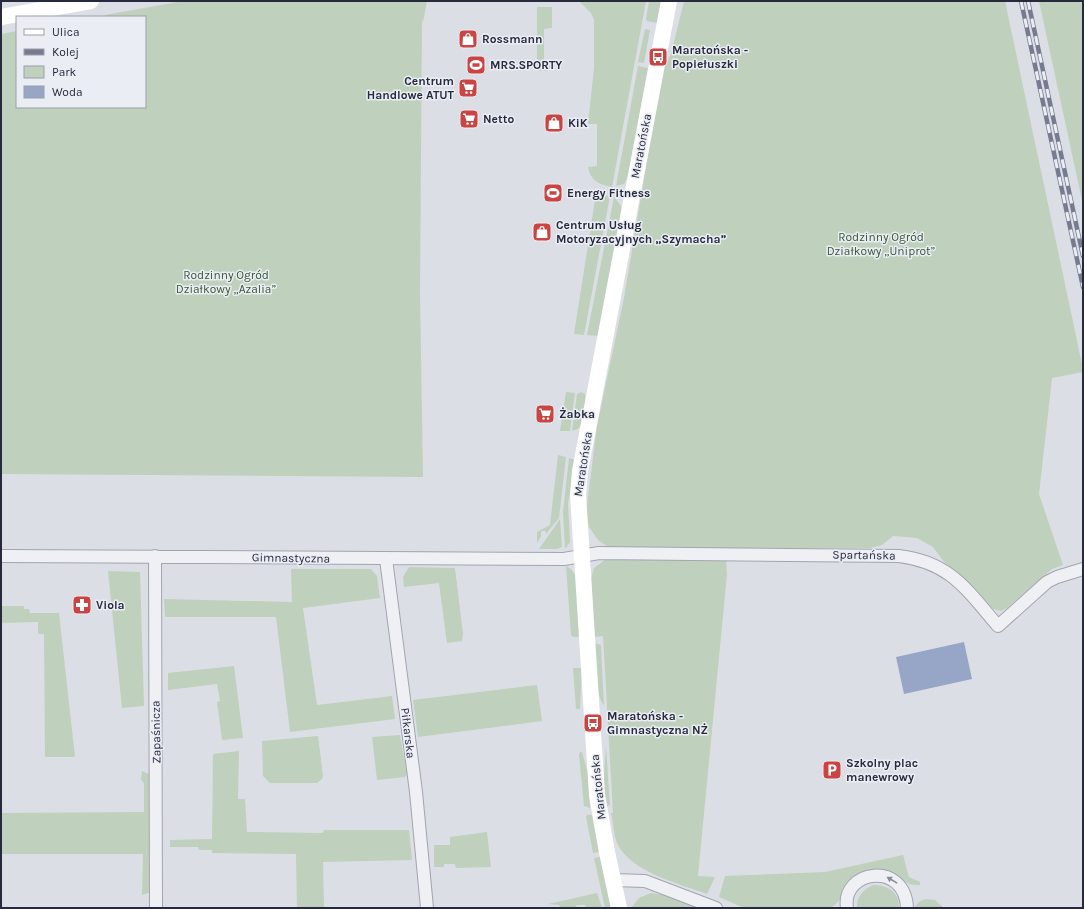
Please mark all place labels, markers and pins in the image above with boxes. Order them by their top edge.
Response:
shop icon: Rossmann [457,28,479,50]
place label: Rossmann [482,32,543,46]
place label: Maratońska - Popiełuszki [672,43,748,71]
bus stop icon: Maratońska - Popiełuszki [647,46,669,68]
sports icon: MRS.SPORTY [465,54,487,76]
place label: MRS.SPORTY [490,58,562,72]
place label: Centrum Handlowe ATUT [367,74,455,102]
supermarket icon: Centrum Handlowe ATUT [457,77,479,99]
supermarket icon: Netto [458,108,480,130]
place label: Netto [483,112,514,126]
shop icon: KiK [543,112,565,134]
place label: KiK [568,116,588,130]
sports icon: Energy Fitness [542,182,564,204]
place label: Energy Fitness [567,186,650,200]
place label: Centrum Usług Motoryzacyjnych „Szymacha” [556,218,726,246]
shop icon: Centrum Usług Motoryzacyjnych „Szymacha” [531,221,553,243]
supermarket icon: Żabka [534,403,556,425]
place label: Żabka [559,407,595,421]
pharmacy icon: Viola [71,594,93,616]
place label: Viola [96,598,125,612]
place label: Maratońska - Gimnastyczna NŻ [607,709,708,737]
bus stop icon: Maratońska - Gimnastyczna NŻ [582,712,604,734]
place label: Szkolny plac manewrowy [846,756,918,784]
parking icon: Szkolny plac manewrowy [821,759,843,781]

